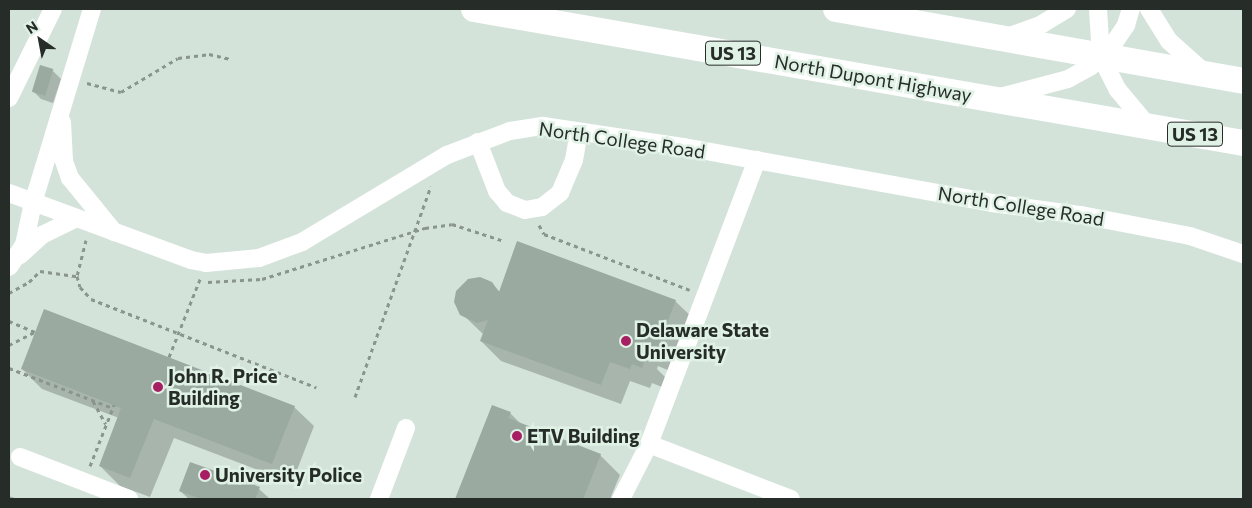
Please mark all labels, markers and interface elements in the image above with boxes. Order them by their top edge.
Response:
north arrow [15,15,65,65]
text: N [23,17,41,37]
road number: US 13 [704,38,762,68]
street label: North Dupont Highway [773,49,973,107]
street label: North College Road [537,117,707,163]
road number: US 13 [1166,118,1224,150]
street label: North College Road [936,182,1106,230]
place label: Delaware State University [636,319,769,363]
marker: Delaware State University [620,335,632,347]
place label: John R. Price Building [168,365,277,409]
marker: John R. Price Building [152,381,164,393]
place label: ETV Building [527,425,639,447]
marker: ETV Building [511,430,523,442]
place label: University Police [215,464,362,486]
marker: University Police [199,469,211,481]

